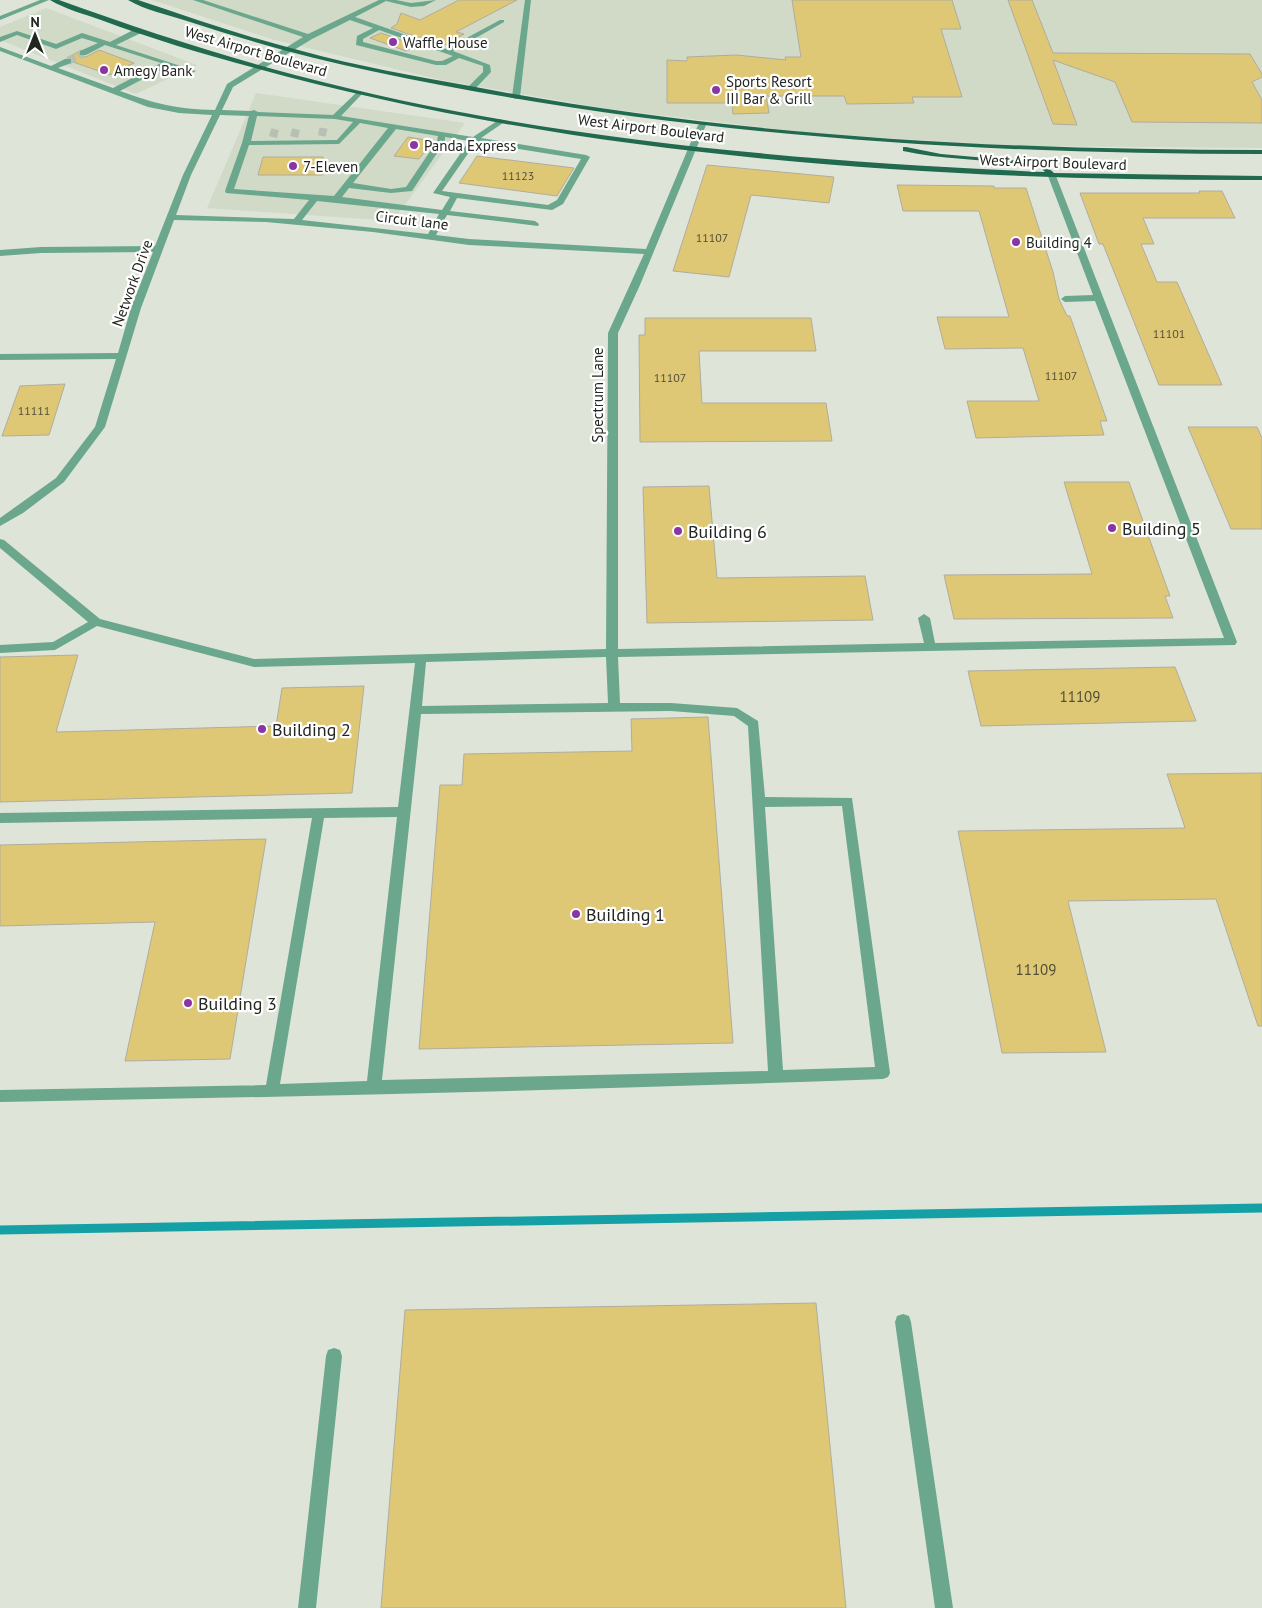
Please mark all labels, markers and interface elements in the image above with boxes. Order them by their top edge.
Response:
north arrow [10,10,60,60]
text: N [30,13,40,31]
street label: West Airport Boulevard [183,22,329,80]
place label: Waffle House [403,33,488,52]
marker: Waffle House [387,36,399,48]
place label: Amegy Bank [114,61,193,80]
marker: Amegy Bank [98,64,110,76]
place label: Sports Resort III Bar & Grill [726,72,812,108]
marker: Sports Resort III Bar & Grill [710,84,722,96]
street label: West Airport Boulevard [577,110,725,146]
place label: Panda Express [424,136,516,155]
marker: Panda Express [408,139,420,151]
street label: West Airport Boulevard [979,150,1127,174]
place label: 7-Eleven [303,157,358,176]
marker: 7-Eleven [287,160,299,172]
house number: 11123 [502,168,534,183]
street label: Circuit lane [374,206,450,234]
house number: 11107 [696,230,728,245]
place label: Building 4 [1026,233,1092,252]
marker: Building 4 [1010,236,1022,248]
street label: Network Drive [107,237,157,329]
house number: 11101 [1153,326,1185,341]
street label: Spectrum Lane [588,347,607,443]
house number: 11107 [1045,368,1077,383]
house number: 11107 [654,370,686,385]
house number: 11111 [18,403,50,418]
place label: Building 5 [1122,517,1201,540]
place label: Building 6 [688,520,767,543]
marker: Building 5 [1106,522,1118,534]
marker: Building 6 [672,525,684,537]
house number: 11109 [1060,687,1100,706]
place label: Building 2 [272,718,351,741]
marker: Building 2 [256,723,268,735]
place label: Building 1 [586,903,665,926]
marker: Building 1 [570,908,582,920]
house number: 11109 [1016,960,1056,979]
place label: Building 3 [198,992,277,1015]
marker: Building 3 [182,997,194,1009]

